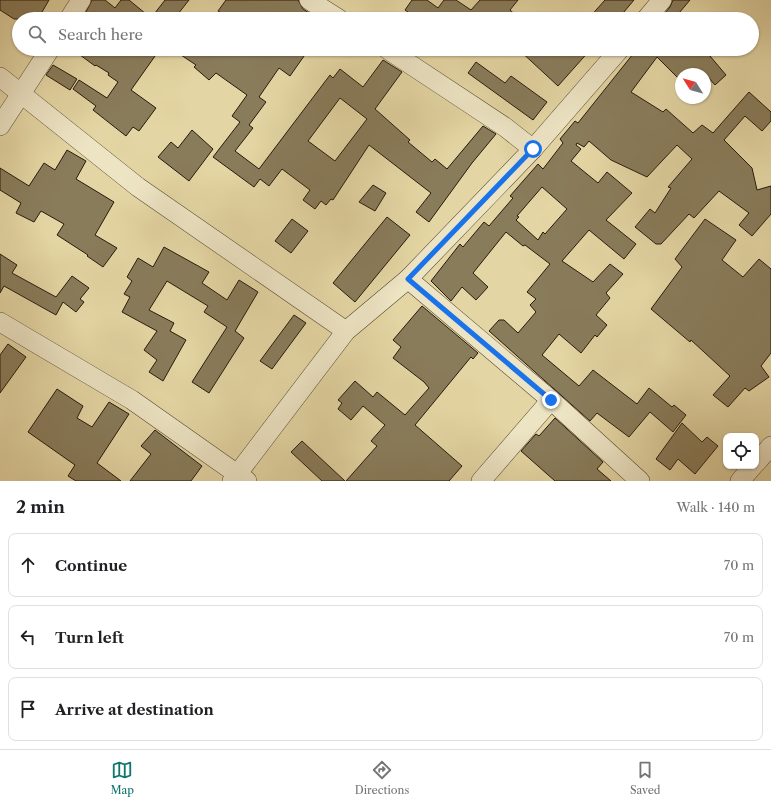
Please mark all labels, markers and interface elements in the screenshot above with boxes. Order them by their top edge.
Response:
search box [12,12,759,56]
icon: search [26,23,48,45]
text: Search here [58,25,143,44]
north arrow [675,68,711,104]
route start [524,140,542,158]
route end [542,391,560,409]
map controls [723,433,759,469]
button: locate [723,433,759,469]
text: 2 min [16,497,65,517]
text: Walk · 140 m [677,499,755,515]
icon: ahead [17,554,39,576]
text: Continue [55,556,127,575]
text: 70 m [724,557,754,573]
icon: left [17,626,39,648]
text: Turn left [55,628,124,647]
text: 70 m [724,629,754,645]
icon: arrive [17,698,39,720]
text: Arrive at destination [55,700,214,719]
tab: Map [110,759,134,797]
tab: Directions [355,759,409,797]
tab: Saved [630,759,661,797]

